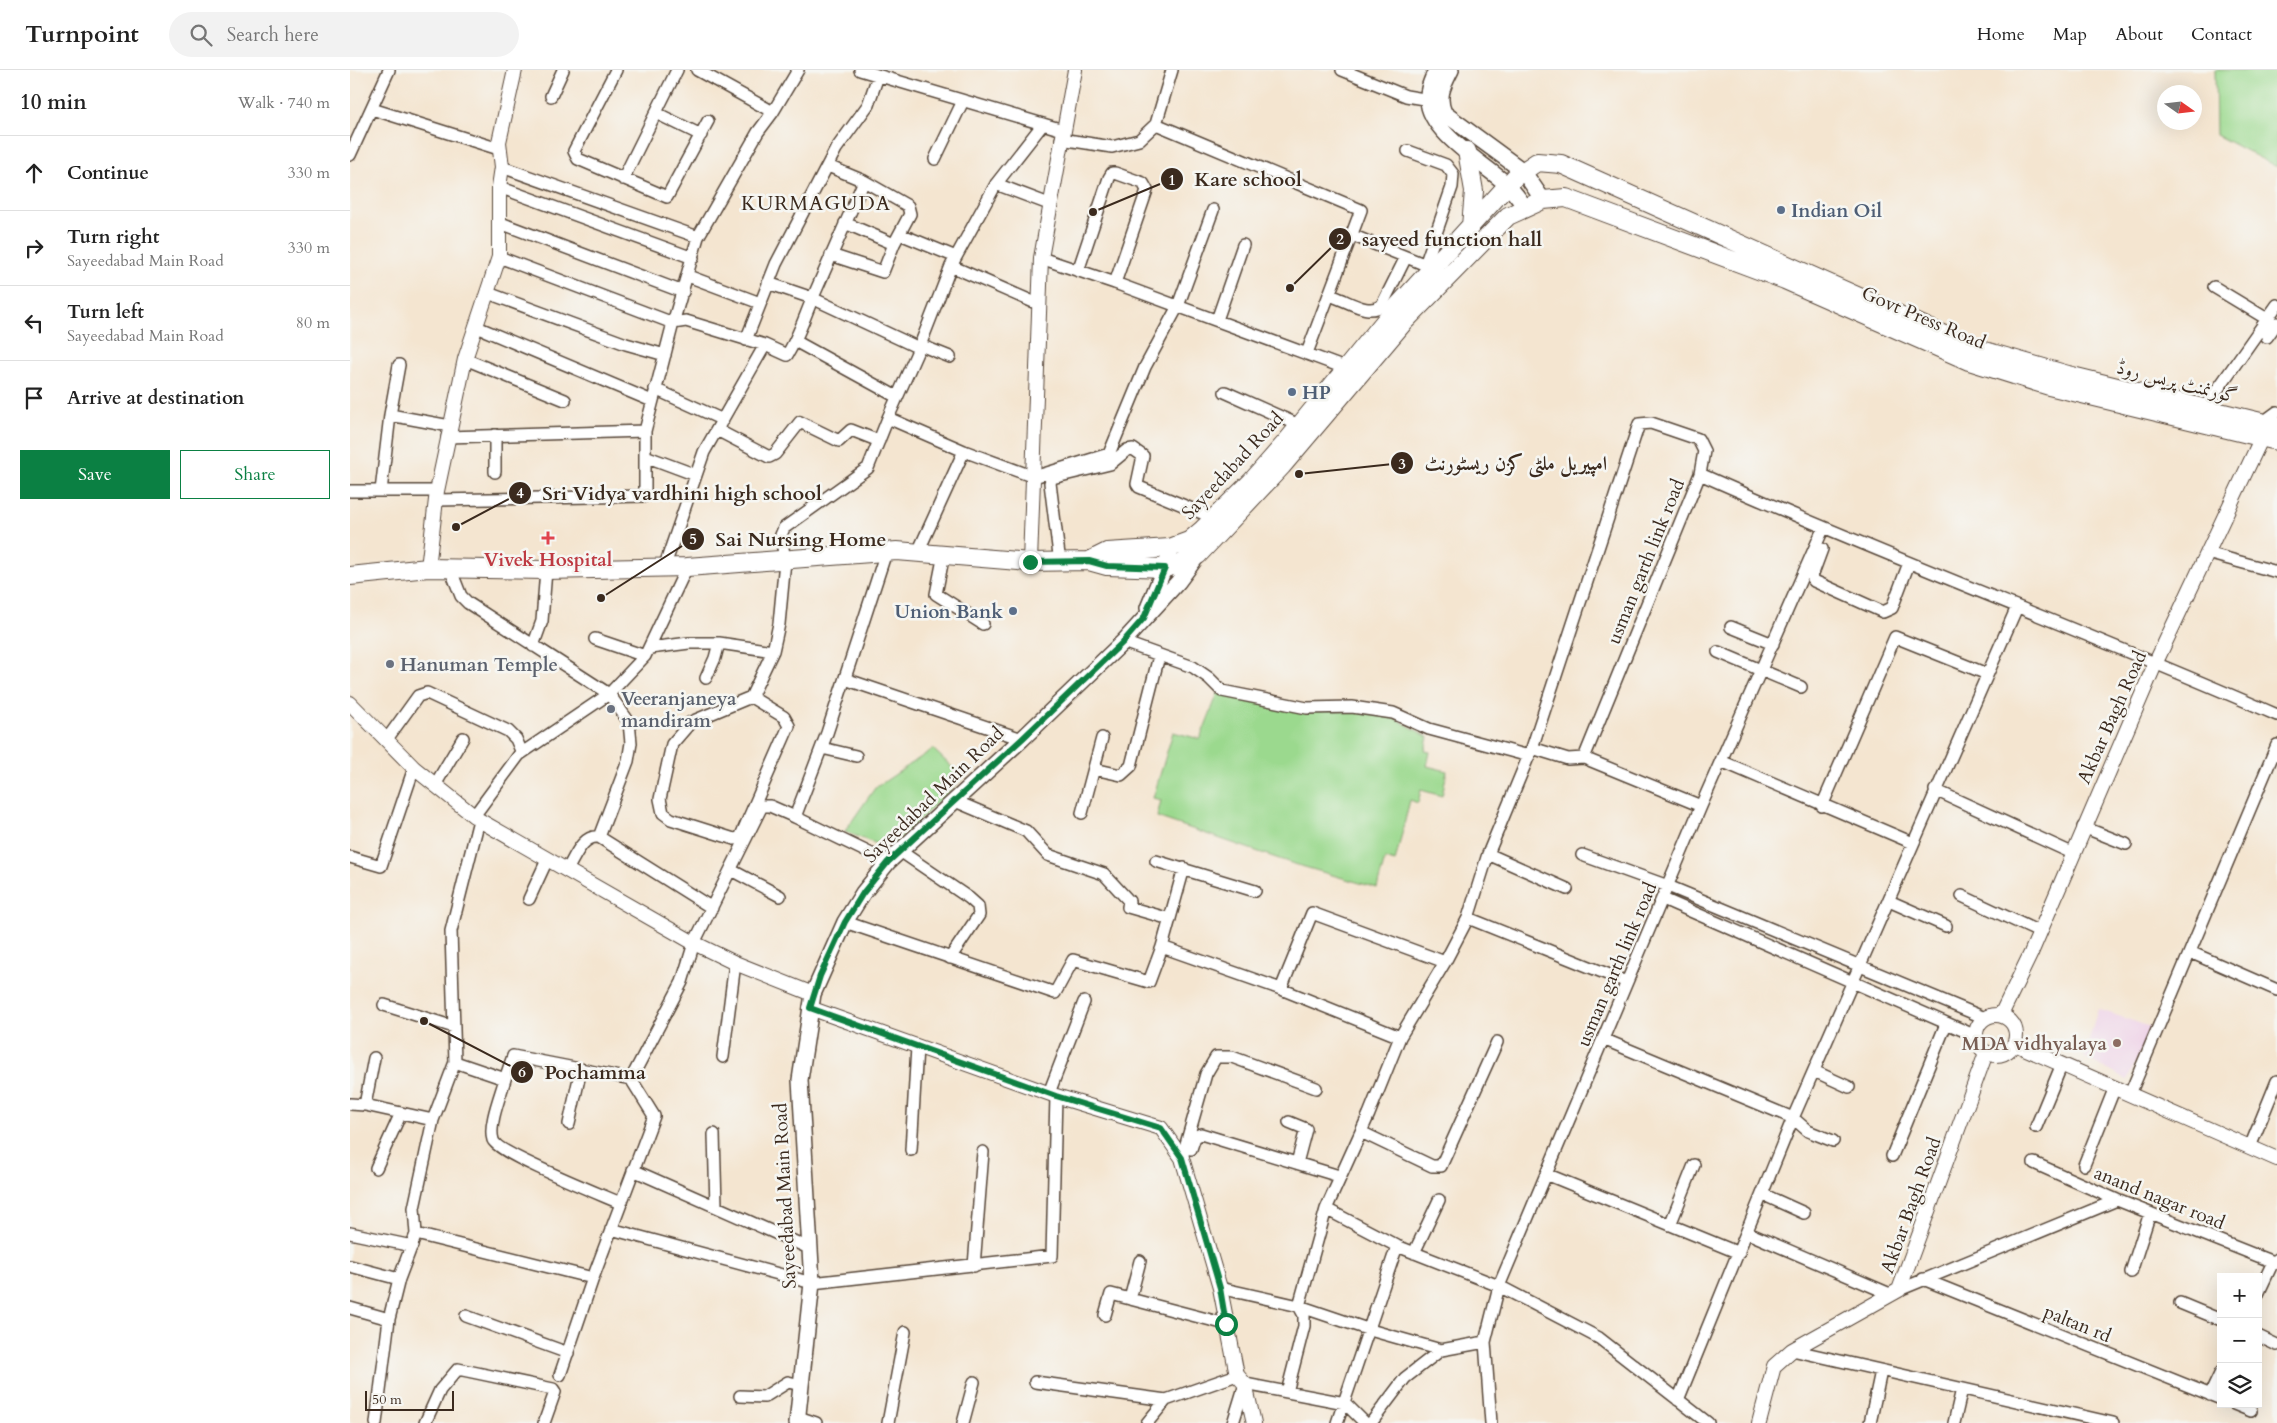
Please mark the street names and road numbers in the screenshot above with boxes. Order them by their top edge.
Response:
street label: Govt Press Road [1858,280,1990,356]
street label: گورنمنٹ پریس روڈ [2114,354,2240,410]
street label: Sayeedabad Road [1176,406,1290,525]
street label: usman garth link road [1601,475,1691,648]
street label: Akbar Bagh Road [2071,647,2153,788]
street label: Sayeedabad Main Road [858,721,1010,869]
street label: usman garth link road [1571,878,1663,1051]
street label: Sayeedabad Main Road [767,1102,803,1290]
street label: Akbar Bagh Road [1874,1134,1948,1277]
street label: anand nagar road [2090,1160,2229,1236]
street label: paltan rd [2040,1299,2115,1349]

